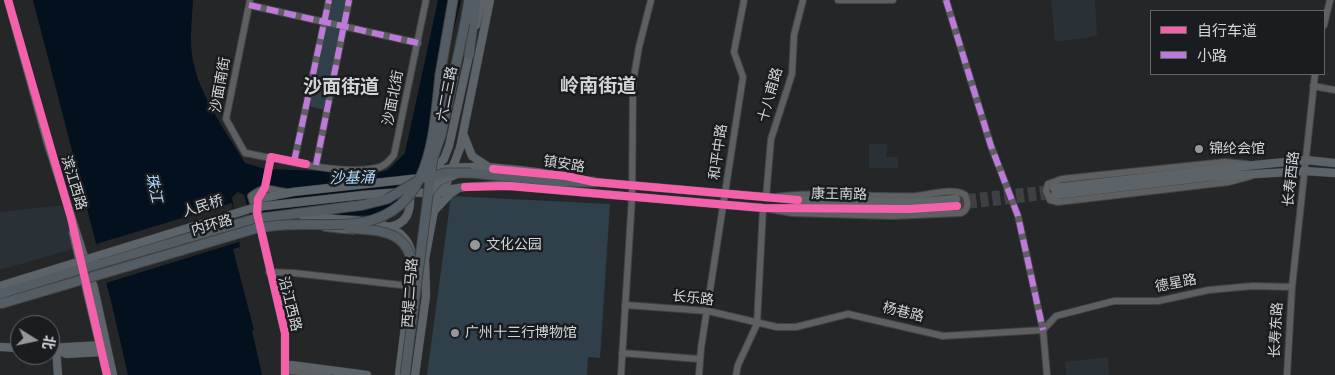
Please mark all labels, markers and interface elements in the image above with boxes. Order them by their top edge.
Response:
legend [1150,10,1325,75]
text: 自行车道 [1197,22,1257,40]
text: 小路 [1197,47,1227,65]
street label: 沙面南街 [208,56,234,114]
street label: 六二三路 [434,65,462,123]
street label: 十八甫路 [755,66,787,124]
street label: 沙面北街 [380,69,408,127]
district label: 岭南街道 [560,76,636,98]
district label: 沙面街道 [303,77,379,99]
street label: 和平中路 [707,123,731,181]
place label: 锦纶会馆 [1209,141,1265,157]
marker: 锦纶会馆 [1193,143,1205,155]
street label: 长寿西路 [1281,150,1303,208]
street label: 镇安路 [542,153,586,177]
street label: 滨江西路 [57,154,89,212]
water label: 沙基涌 [329,170,375,188]
water label: 珠江 [141,171,165,205]
street label: 康王南路 [811,186,867,204]
street label: 人民桥 [180,193,226,221]
street label: 内环路 [189,212,235,240]
place label: 文化公园 [486,237,542,253]
marker: 文化公园 [468,238,482,252]
street label: 西堤二马路 [400,257,422,329]
street label: 德星路 [1154,272,1198,296]
street label: 沿江西路 [274,275,304,333]
street label: 长乐路 [671,288,715,310]
street label: 杨巷路 [881,300,925,326]
street label: 长寿东路 [1267,302,1287,358]
north arrow [10,315,60,365]
place label: 广州十三行博物馆 [465,325,577,341]
marker: 广州十三行博物馆 [449,327,461,339]
text: 北 [40,334,58,351]

